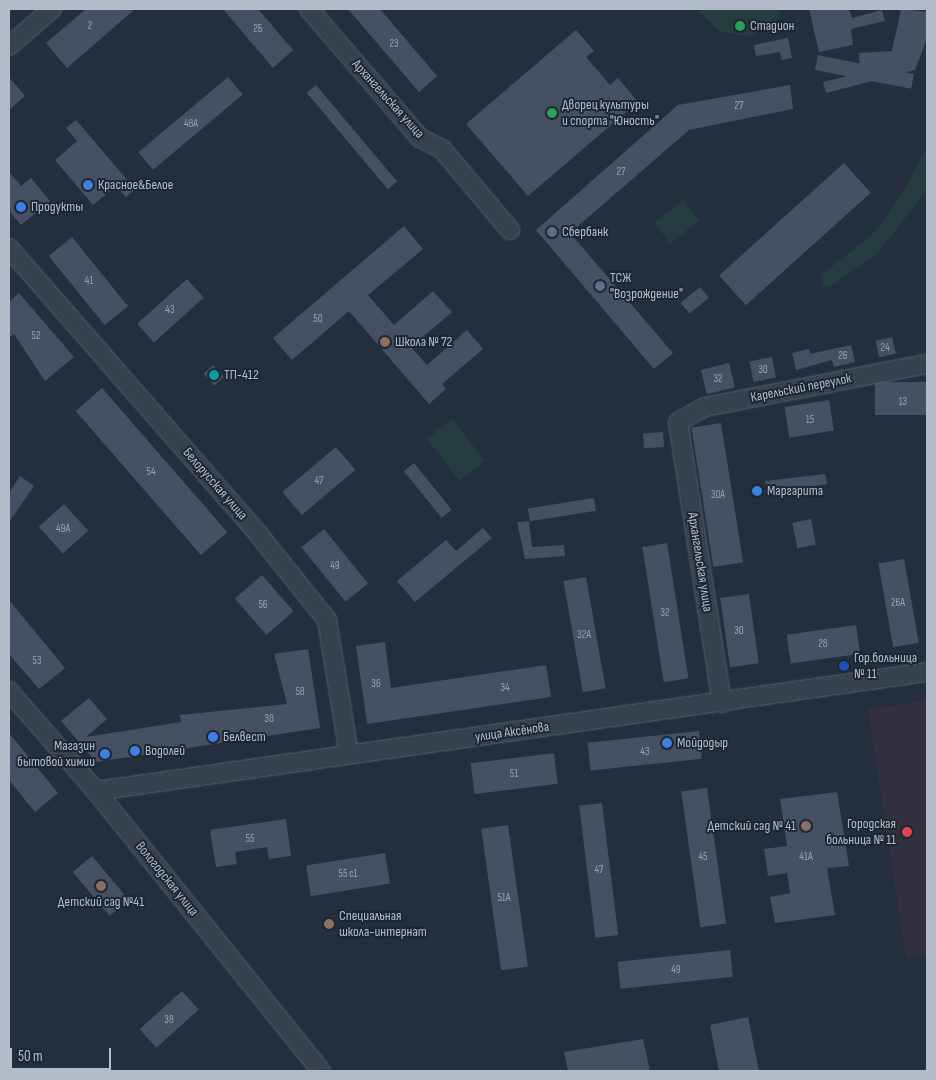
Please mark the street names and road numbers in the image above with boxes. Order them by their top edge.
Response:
street label: Архангельская улица [348,56,428,142]
street label: Карельский переулок [749,370,853,406]
street label: Белорусская улица [179,444,251,524]
street label: Архангельская улица [684,511,716,613]
street label: улица Аксёнова [474,718,550,746]
street label: Вологодская улица [132,838,202,920]

